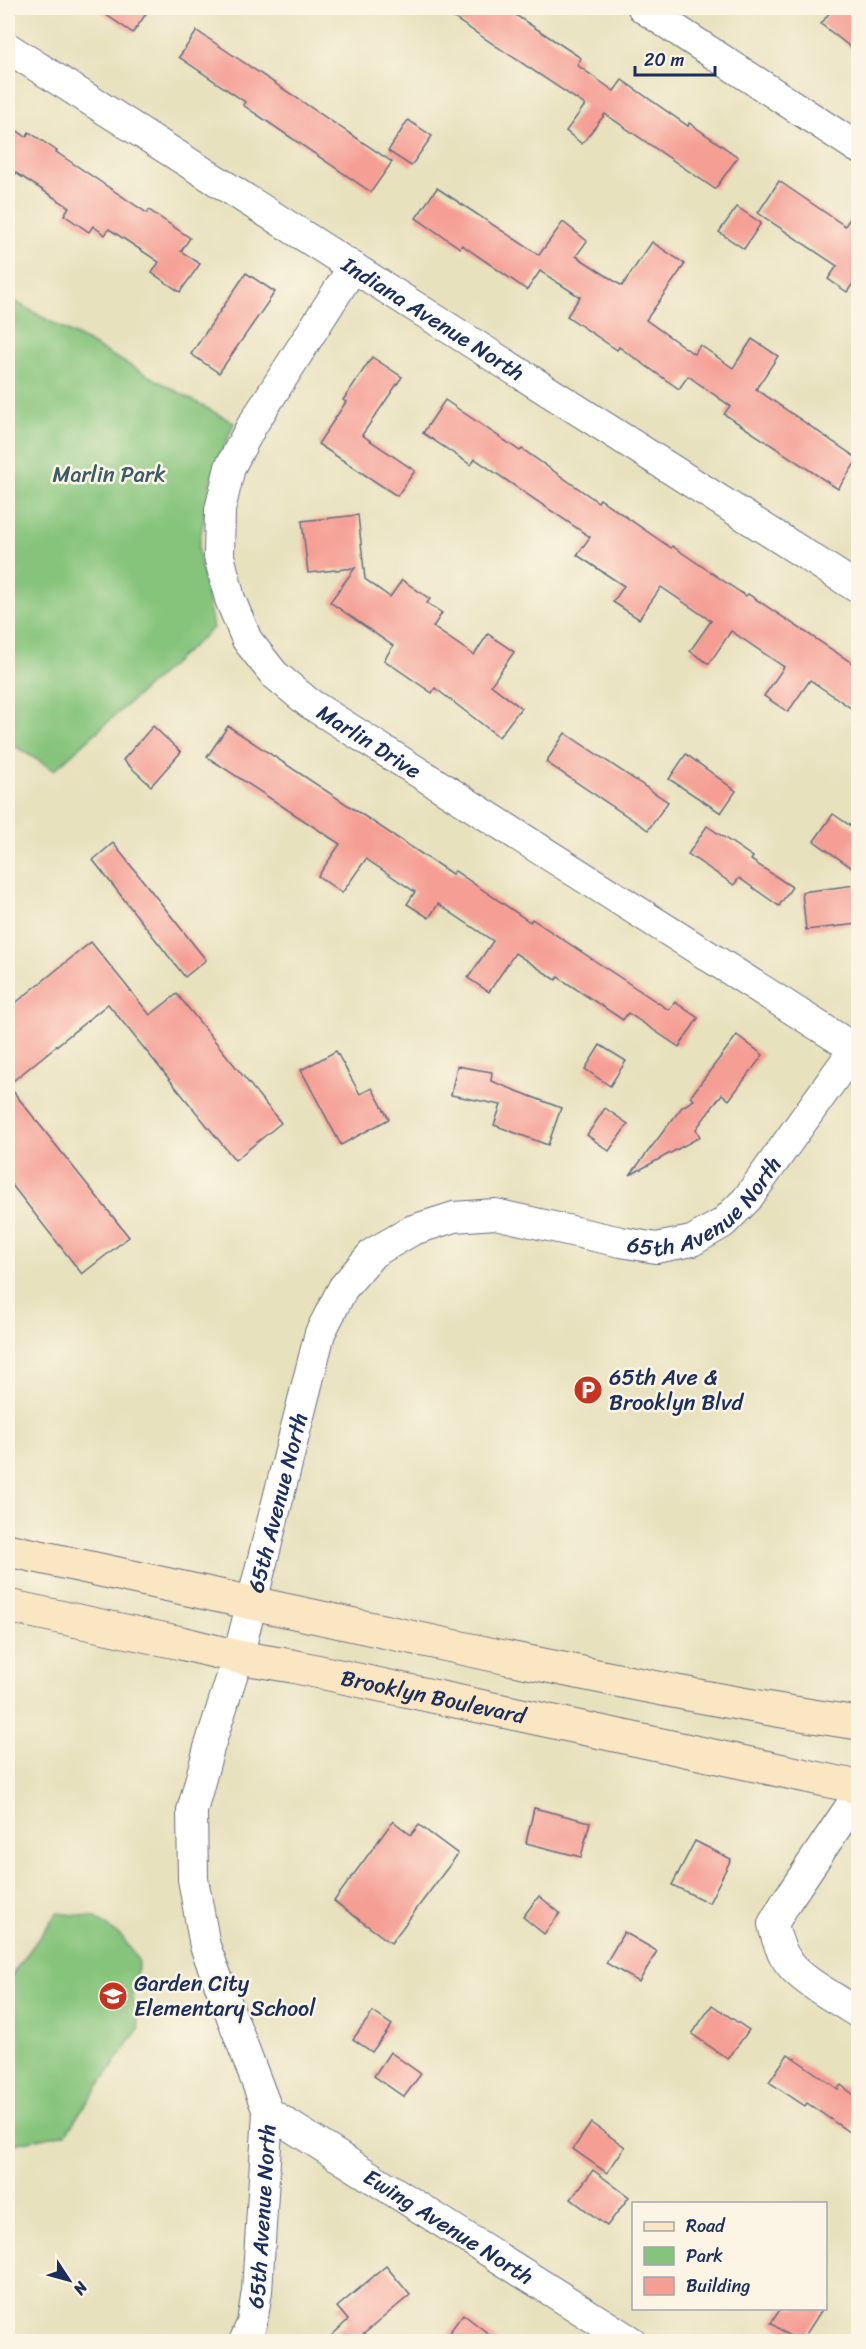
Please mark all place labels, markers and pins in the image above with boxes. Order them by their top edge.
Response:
place label: 65th Ave & Brooklyn Blvd [609,1358,745,1422]
parking icon: 65th Ave & Brooklyn Blvd [572,1374,604,1406]
place label: Garden City Elementary School [134,1964,316,2028]
school or university icon: Garden City Elementary School [97,1980,129,2012]

